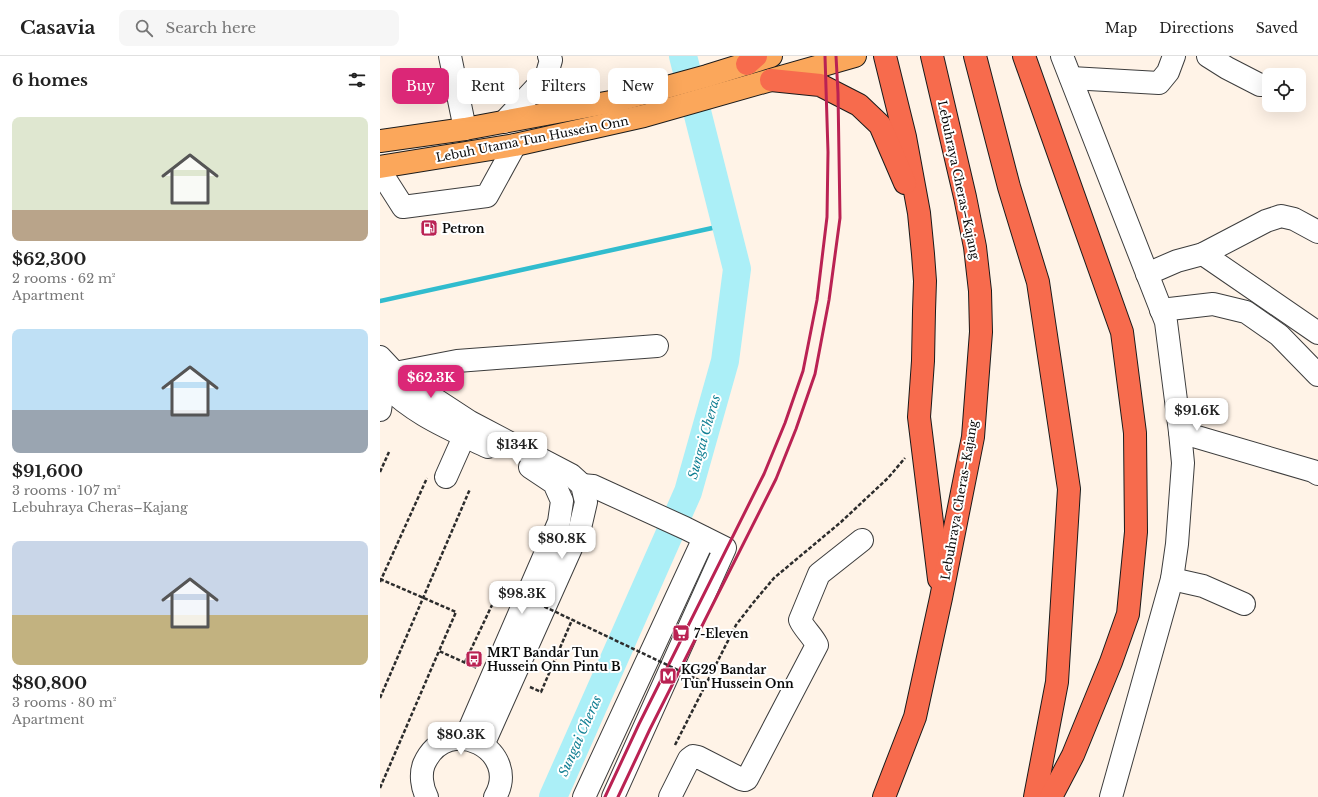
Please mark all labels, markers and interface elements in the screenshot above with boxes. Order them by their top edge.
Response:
search box [119,10,399,46]
text: Casavia [20,16,95,39]
icon: search [133,17,155,39]
text: Search here [165,18,256,37]
text: Map [1105,19,1137,37]
text: Directions [1159,19,1234,37]
text: Saved [1256,19,1298,37]
chip: Buy [392,68,449,104]
chip: Rent [457,68,519,104]
chip: Filters [527,68,600,104]
chip: New [608,68,668,104]
map controls [1262,68,1306,112]
button: locate [1262,68,1306,112]
icon: filters [346,69,368,91]
text: 6 homes [12,70,88,91]
street label: Lebuhraya Cheras–Kajang [935,99,983,262]
street label: Lebuh Utama Tun Hussein Onn [434,113,630,165]
icon: home [154,143,226,215]
fuel station icon: Petron [419,218,439,238]
place label: Petron [442,221,485,236]
text: $62,300 [12,249,86,270]
text: 2 rooms · 62 m² [12,270,116,287]
text: Apartment [12,287,84,304]
icon: home [154,355,226,427]
pin: $62.3K [398,365,464,399]
text: $62.3K [407,369,455,386]
water label: Sungai Cheras [684,393,724,481]
pin: $91.6K [1164,398,1230,432]
text: $91.6K [1174,402,1220,419]
street label: Lebuhraya Cheras–Kajang [938,418,981,581]
pin: $134K [489,432,545,466]
text: $134K [496,436,538,453]
text: $91,600 [12,461,83,482]
text: 3 rooms · 107 m² [12,482,121,499]
text: Lebuhraya Cheras–Kajang [12,499,188,516]
pin: $80.8K [529,526,595,560]
text: $80.8K [538,530,586,547]
icon: home [154,567,226,639]
pin: $98.3K [489,581,555,615]
text: $98.3K [498,585,546,602]
supermarket icon: 7-Eleven [671,623,691,643]
place label: 7-Eleven [694,626,749,641]
place label: MRT Bandar Tun Hussein Onn Pintu B [487,645,621,674]
bus stop icon: MRT Bandar Tun Hussein Onn Pintu B [464,649,484,669]
place label: KG29 Bandar Tun Hussein Onn [681,662,794,691]
metro station icon: KG29 Bandar Tun Hussein Onn [658,666,678,686]
text: $80,800 [12,673,87,694]
water label: Sungai Cheras [555,693,605,779]
text: 3 rooms · 80 m² [12,694,116,711]
text: Apartment [12,711,84,728]
pin: $80.3K [428,722,494,756]
text: $80.3K [437,726,485,743]

